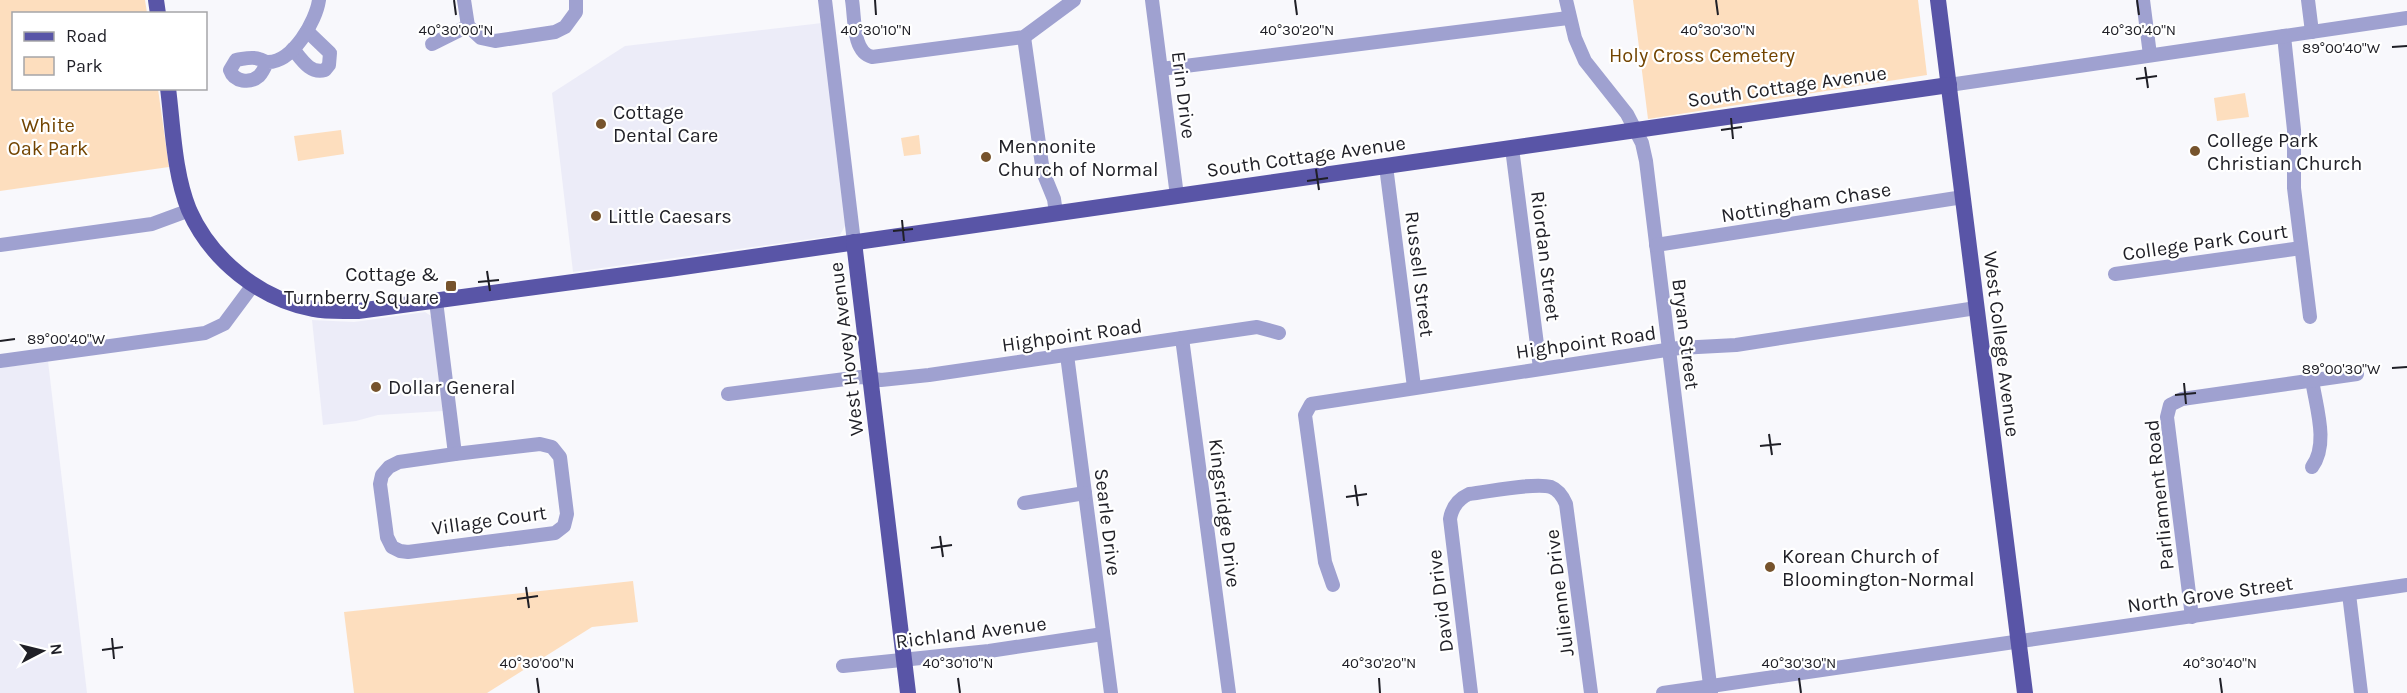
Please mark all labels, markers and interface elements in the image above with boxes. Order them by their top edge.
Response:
legend [12,12,207,90]
text: 40°30'00"N [419,21,493,39]
text: 40°30'10"N [841,21,911,39]
text: 40°30'20"N [1260,21,1334,39]
text: 40°30'30"N [1681,21,1755,39]
text: 40°30'40"N [2102,21,2176,39]
text: Road [66,25,107,47]
text: 89°00'40"W [2302,39,2381,57]
park label: Holy Cross Cemetery [1609,44,1795,67]
street label: Erin Drive [1167,50,1200,140]
text: Park [66,55,103,77]
street label: South Cottage Avenue [1686,61,1888,112]
place label: Cottage Dental Care [613,101,718,147]
park label: White Oak Park [8,114,88,160]
marker: Cottage Dental Care [594,117,608,131]
place label: College Park Christian Church [2207,129,2362,175]
street label: South Cottage Avenue [1205,131,1407,182]
place label: Mennonite Church of Normal [998,135,1159,181]
marker: College Park Christian Church [2188,144,2202,158]
marker: Mennonite Church of Normal [979,150,993,164]
street label: Nottingham Chase [1720,178,1893,227]
street label: Riordan Street [1526,190,1565,323]
place label: Little Caesars [608,205,732,228]
marker: Little Caesars [589,209,603,223]
street label: Russell Street [1400,210,1439,339]
street label: College Park Court [2121,219,2290,265]
street label: West College Avenue [1979,250,2024,438]
street label: West Hovey Avenue [824,261,869,437]
place label: Cottage & Turnberry Square [284,263,439,309]
street label: Bryan Street [1667,277,1704,391]
marker: Cottage & Turnberry Square [444,279,458,293]
street label: Highpoint Road [1000,314,1144,357]
street label: Highpoint Road [1514,321,1658,364]
text: 89°00'40"W [27,330,106,348]
text: 89°00'30"W [2302,360,2381,378]
place label: Dollar General [388,376,516,399]
marker: Dollar General [369,380,383,394]
street label: Parliament Road [2140,419,2179,571]
street label: Kingsridge Drive [1204,437,1245,589]
street label: Searle Drive [1090,467,1125,577]
street label: Village Court [430,501,548,540]
street label: Julienne Drive [1540,528,1579,658]
place label: Korean Church of Bloomington-Normal [1782,545,1975,591]
street label: David Drive [1423,548,1458,654]
marker: Korean Church of Bloomington-Normal [1763,560,1777,574]
street label: North Grove Street [2126,571,2295,618]
street label: Richland Avenue [894,612,1048,653]
north arrow [12,621,72,681]
text: N [46,642,67,656]
text: 40°30'00"N [500,654,574,672]
text: 40°30'10"N [923,654,993,672]
text: 40°30'20"N [1342,654,1416,672]
text: 40°30'30"N [1762,654,1836,672]
text: 40°30'40"N [2183,654,2257,672]

